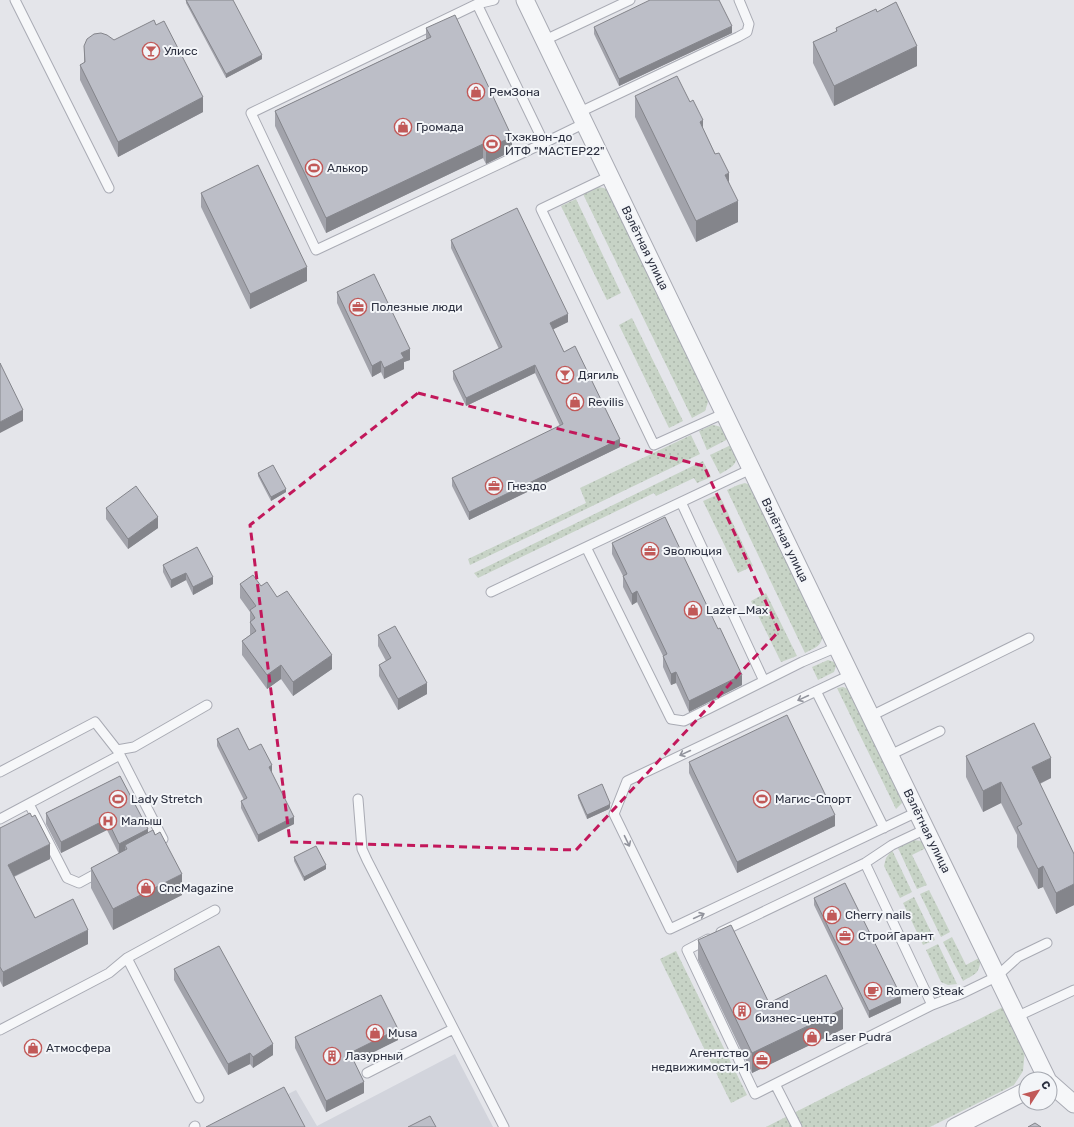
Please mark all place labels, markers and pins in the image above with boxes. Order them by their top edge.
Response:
bar icon: Улисс [141,41,161,61]
place label: Улисс [164,44,198,58]
shop icon: РемЗона [466,82,486,102]
place label: РемЗона [489,85,540,99]
shop icon: Громада [393,117,413,137]
place label: Громада [416,120,464,134]
place label: Тхэквон-до ИТФ "МАСТЕР22" [505,130,605,158]
sports icon: Тхэквон-до ИТФ "МАСТЕР22" [482,134,502,154]
sports icon: Алькор [304,158,324,178]
place label: Алькор [327,161,368,175]
office icon: Полезные люди [348,297,368,317]
place label: Полезные люди [371,300,463,314]
bar icon: Дягиль [555,365,575,385]
place label: Дягиль [578,368,618,382]
shop icon: Revilis [565,392,585,412]
place label: Revilis [588,395,624,409]
office icon: Гнездо [484,476,504,496]
place label: Гнездо [507,479,547,493]
office icon: Эволюция [640,541,660,561]
place label: Эволюция [663,544,722,558]
shop icon: Lazer_Max [683,600,703,620]
place label: Lazer_Max [706,603,769,617]
sports icon: Lady Stretch [108,789,128,809]
sports icon: Магис-Спорт [752,789,772,809]
place label: Lady Stretch [131,792,203,806]
place label: Магис-Спорт [775,792,851,806]
hospital icon: Малыш [98,811,118,831]
place label: Малыш [121,814,162,828]
shop icon: CncMagazine [136,878,156,898]
place label: CncMagazine [159,881,234,895]
shop icon: Cherry nails [822,905,842,925]
place label: Cherry nails [845,908,911,922]
office icon: СтройГарант [835,926,855,946]
place label: СтройГарант [858,929,934,943]
cafe icon: Romero Steak [863,981,883,1001]
place label: Romero Steak [886,984,965,998]
place label: Grand бизнес-центр [755,997,837,1025]
building icon: Grand бизнес-центр [732,1001,752,1021]
shop icon: Musa [365,1023,385,1043]
place label: Musa [388,1026,418,1040]
shop icon: Laser Pudra [802,1027,822,1047]
place label: Laser Pudra [825,1030,892,1044]
shop icon: Атмосфера [23,1038,43,1058]
place label: Атмосфера [46,1041,111,1055]
building icon: Лазурный [322,1046,342,1066]
place label: Агентство недвижимости-1 [651,1046,749,1074]
place label: Лазурный [345,1049,403,1063]
office icon: Агентство недвижимости-1 [752,1050,772,1070]

